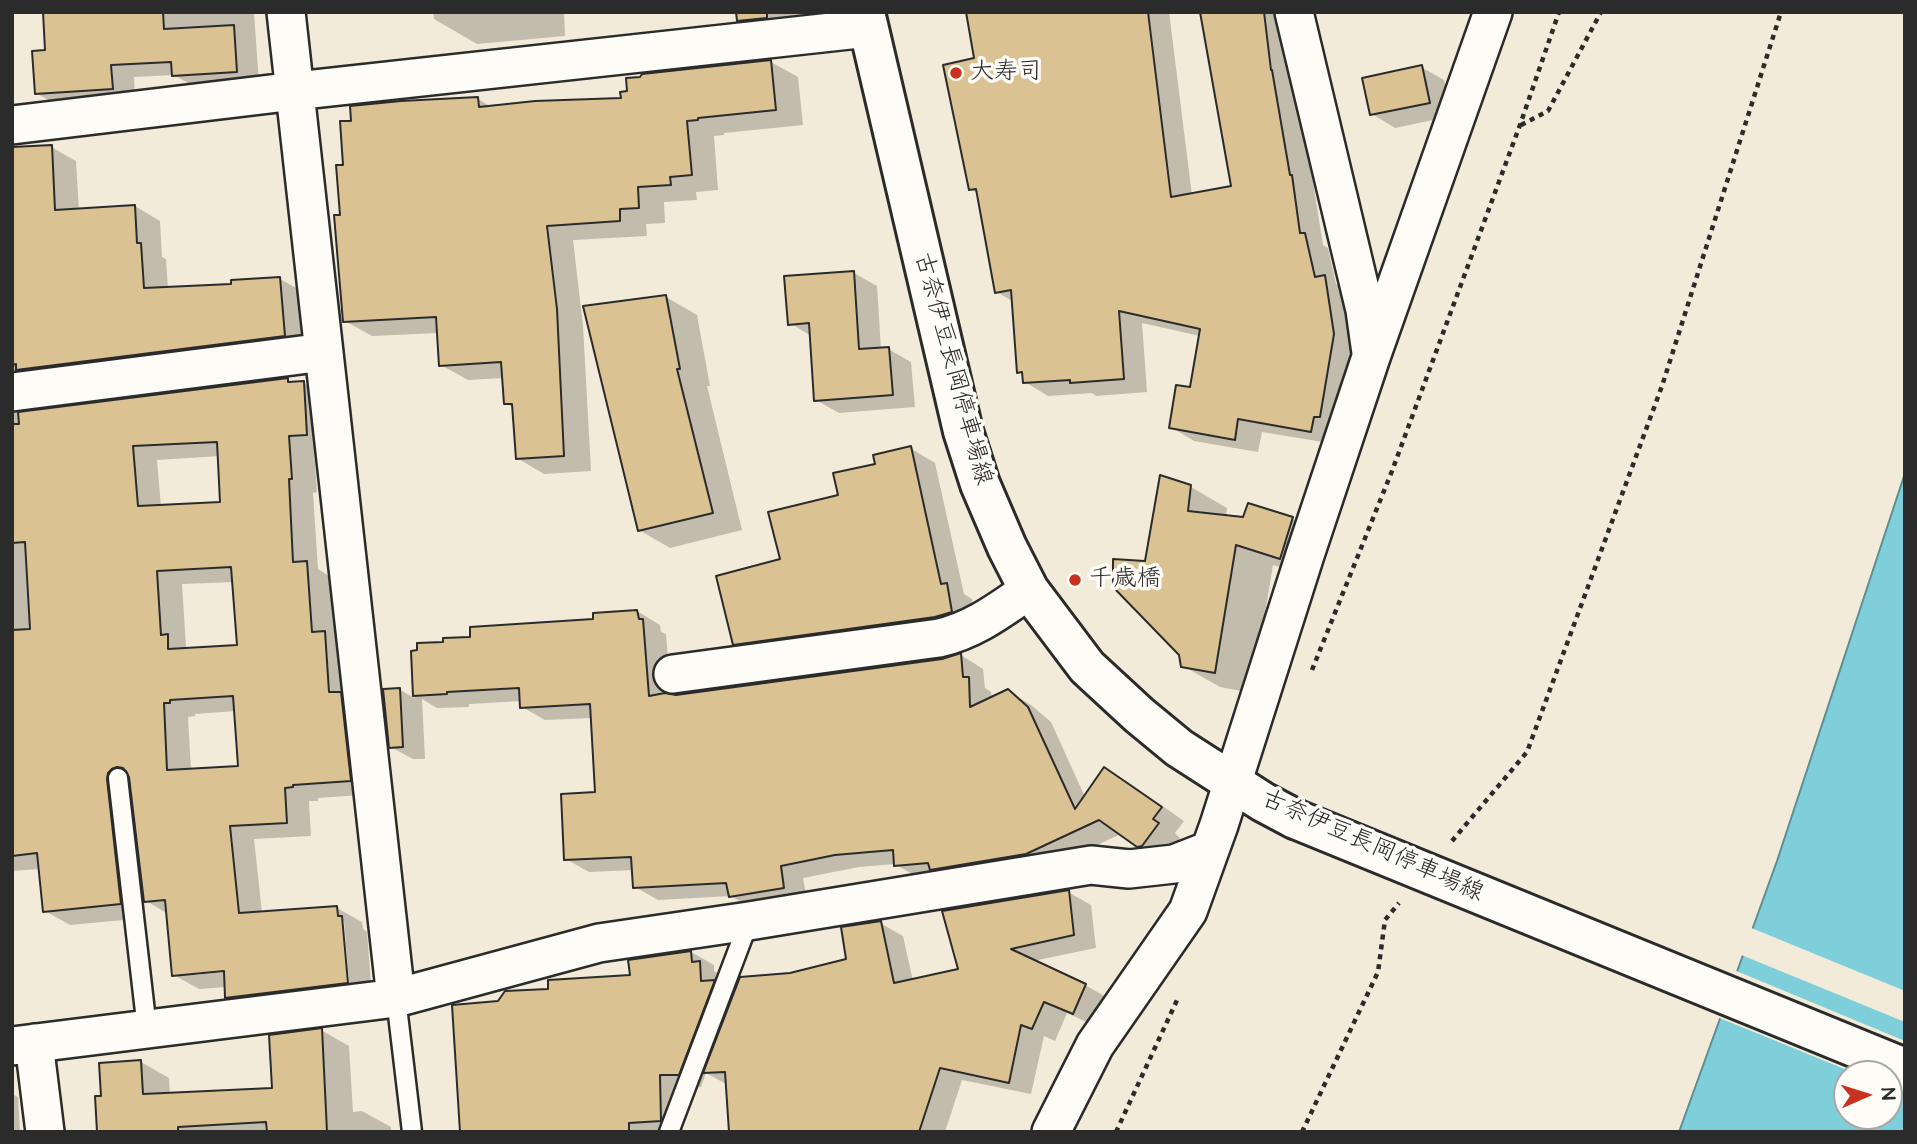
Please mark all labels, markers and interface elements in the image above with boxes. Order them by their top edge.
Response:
place label: 大寿司 [970,59,1042,87]
marker: 大寿司 [948,65,964,81]
street label: 古奈伊豆長岡停車場線 [907,249,997,489]
place label: 千歳橋 [1089,566,1161,594]
marker: 千歳橋 [1067,572,1083,588]
street label: 古奈伊豆長岡停車場線 [1257,785,1487,909]
north arrow [1833,1060,1903,1130]
text: N [1874,1087,1901,1101]

